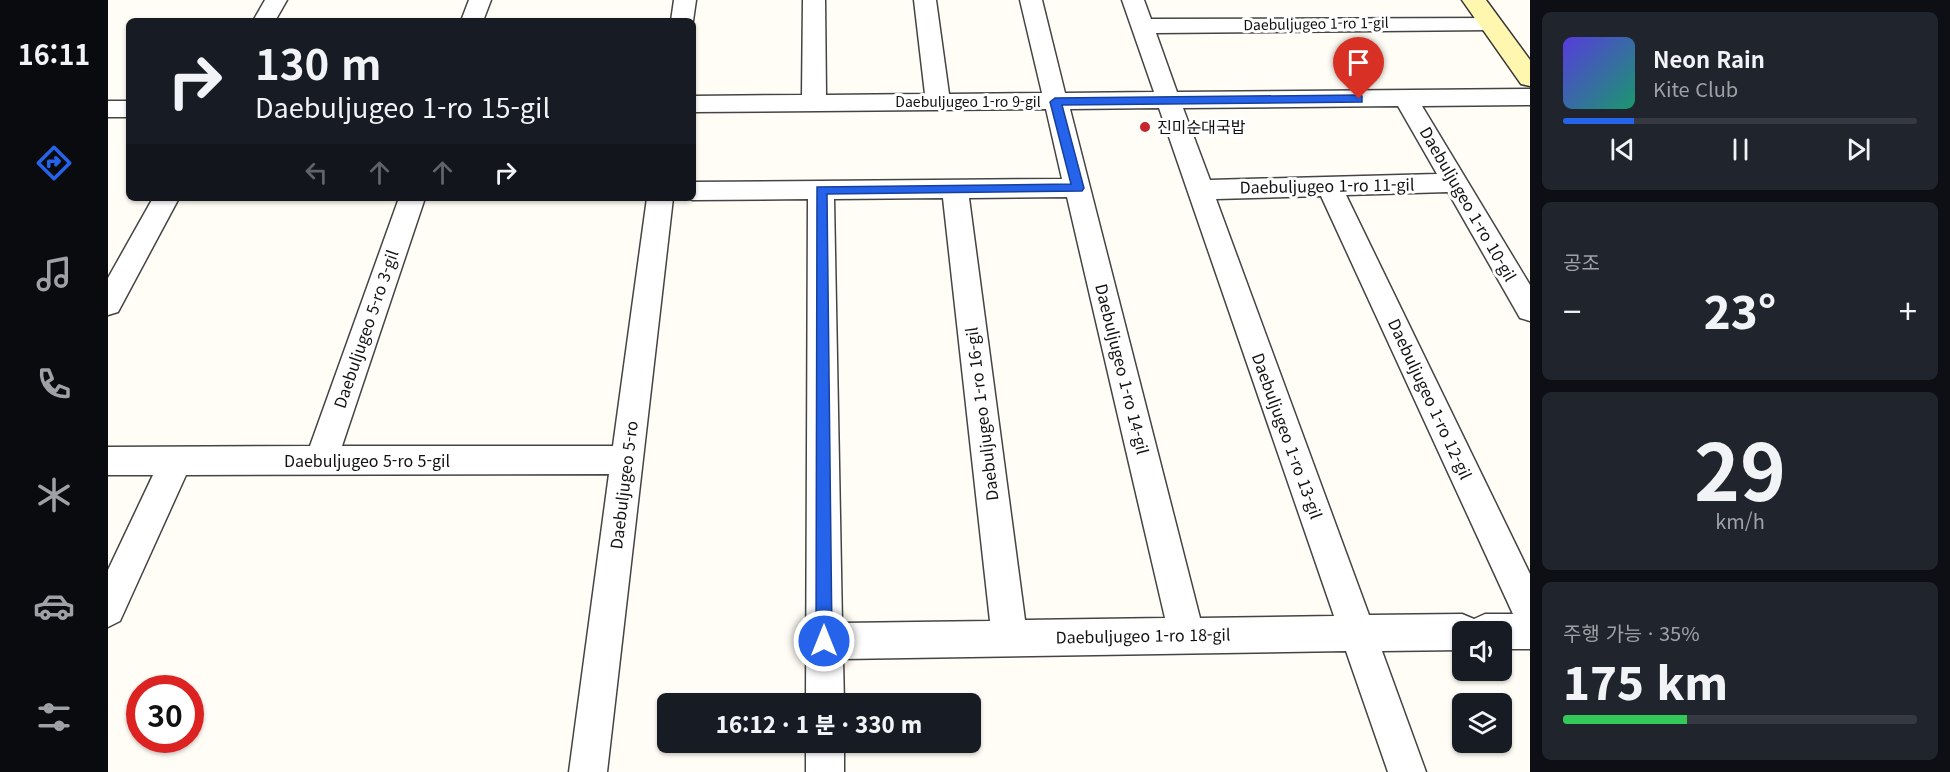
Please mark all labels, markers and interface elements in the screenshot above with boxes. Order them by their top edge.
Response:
street label: Daebuljugeo 1-ro 1-gil [1243,12,1389,34]
text: 130 m [255,31,382,92]
text: 16:11 [18,34,90,73]
pin [1333,37,1384,99]
icon: right [156,42,234,120]
text: Neon Rain [1653,42,1765,74]
icon: arrive [1342,46,1375,79]
text: Kite Club [1653,74,1738,103]
text: Daebuljugeo 1-ro 15-gil [255,87,550,126]
street label: Daebuljugeo 1-ro 9-gil [895,91,1041,111]
place label: 진미순대국밥 [1157,114,1246,138]
marker: 진미순대국밥 [1138,120,1152,134]
street label: Daebuljugeo 1-ro 10-gil [1415,122,1523,285]
icon: previous [1606,133,1639,166]
icon: pause [1724,133,1757,166]
icon: next [1842,133,1875,166]
icon: directions [33,142,75,184]
icon: left [300,156,333,189]
icon: ahead [363,156,396,189]
icon: ahead [426,156,459,189]
icon: right [489,156,522,189]
street label: Daebuljugeo 1-ro 11-gil [1239,171,1415,199]
street label: Daebuljugeo 5-ro 3-gil [327,246,403,411]
text: 공조 [1563,247,1600,276]
icon: music [33,253,75,295]
text: 23° [1704,277,1776,342]
street label: Daebuljugeo 1-ro 14-gil [1090,281,1156,457]
text: − [1563,286,1581,334]
text: + [1899,286,1917,334]
street label: Daebuljugeo 1-ro 12-gil [1383,314,1479,483]
street label: Daebuljugeo 1-ro 16-gil [958,326,1004,502]
street label: Daebuljugeo 1-ro 13-gil [1247,349,1329,522]
icon: phone [33,363,75,405]
text: 29 [1694,411,1786,523]
street label: Daebuljugeo 5-ro [603,419,643,550]
street label: Daebuljugeo 5-ro 5-gil [284,448,450,472]
icon: climate [33,474,75,516]
text: km/h [1715,506,1765,535]
icon: car [33,585,75,627]
position arrow [792,609,856,673]
text: 주행 가능 · 35% [1563,618,1700,647]
street label: Daebuljugeo 1-ro 18-gil [1055,621,1231,649]
map controls [1452,621,1512,753]
button: sound [1452,621,1512,681]
text: 175 km [1563,648,1728,713]
speed limit sign: 30 [126,675,204,753]
button: layers [1452,693,1512,753]
icon: filters [33,696,75,738]
text: 16:12 · 1 분 · 330 m [716,707,922,739]

